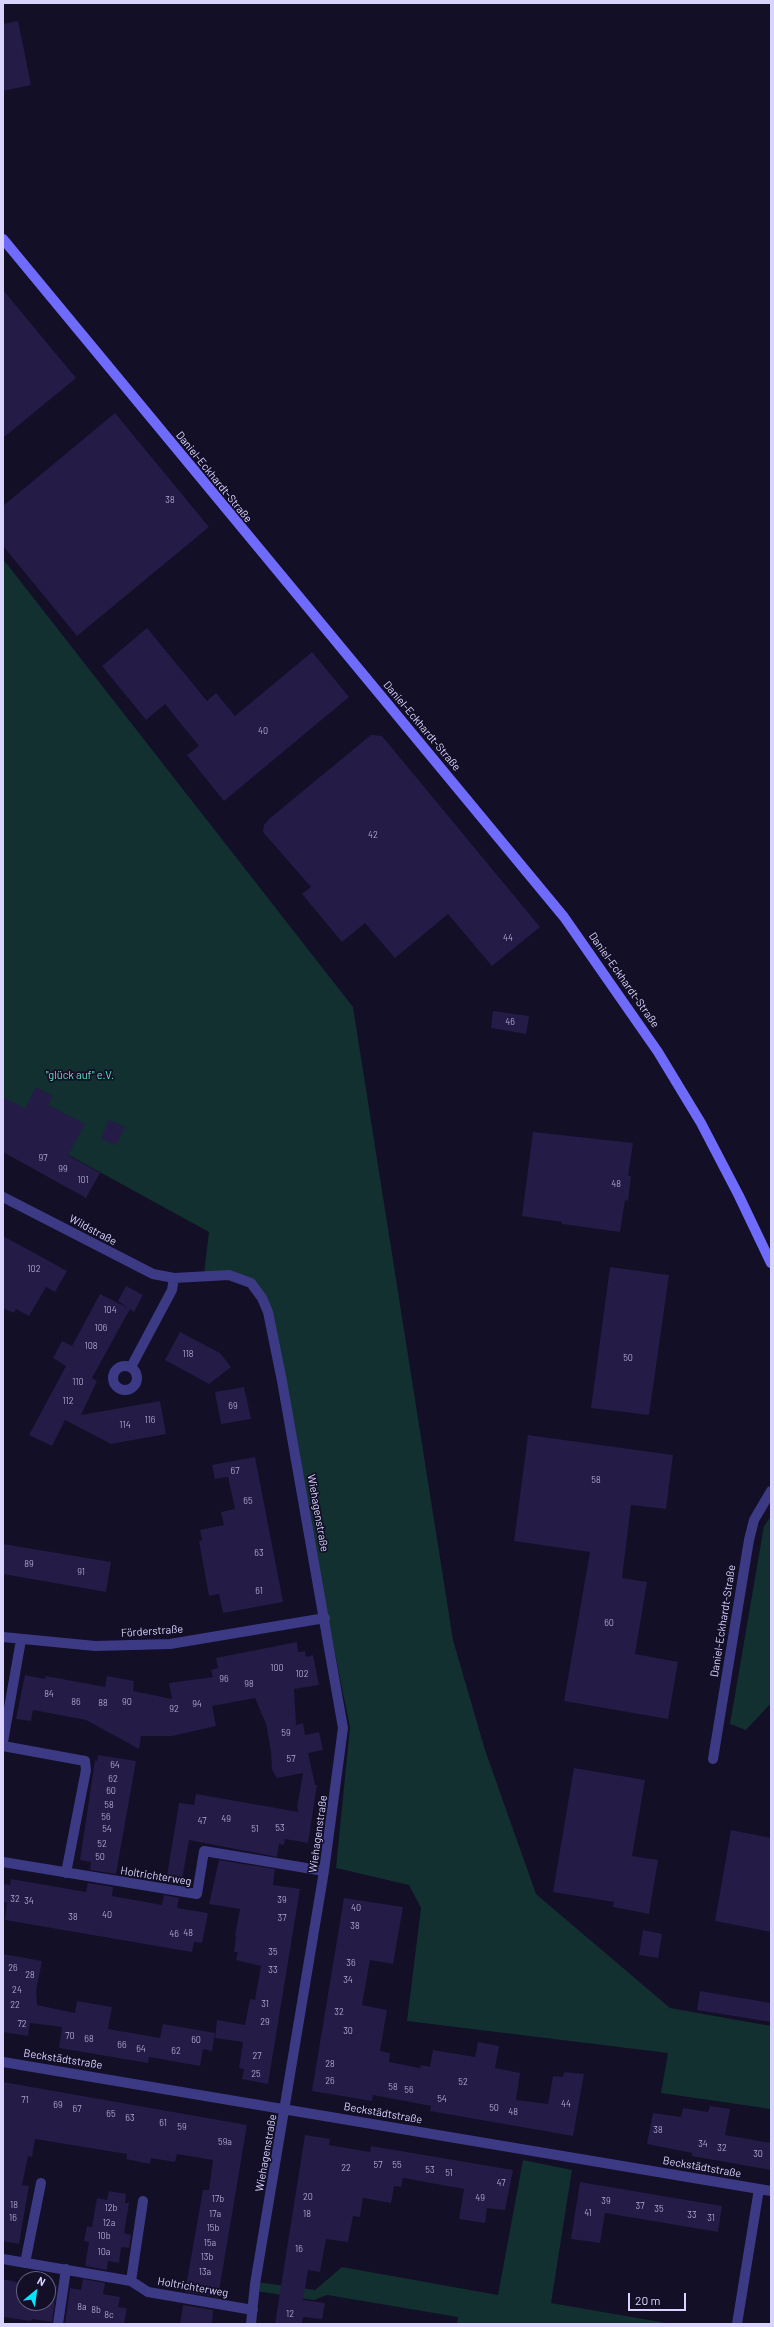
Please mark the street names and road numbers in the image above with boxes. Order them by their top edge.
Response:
street label: Daniel-Eckhardt-Straße [173,429,255,525]
street label: Daniel-Eckhardt-Straße [380,678,464,774]
street label: Daniel-Eckhardt-Straße [586,930,662,1030]
street label: Wildstraße [67,1212,119,1248]
street label: Wiehagenstraße [305,1473,331,1553]
street label: Daniel-Eckhardt-Straße [708,1564,738,1678]
street label: Förderstraße [120,1622,184,1640]
street label: Wiehagenstraße [306,1794,330,1874]
street label: Holtrichterweg [120,1864,192,1888]
street label: Beckstädtstraße [23,2046,103,2072]
street label: Beckstädtstraße [343,2100,423,2126]
street label: Wiehagenstraße [253,2113,279,2193]
street label: Beckstädtstraße [662,2154,742,2180]
street label: Holtrichterweg [157,2274,229,2300]

